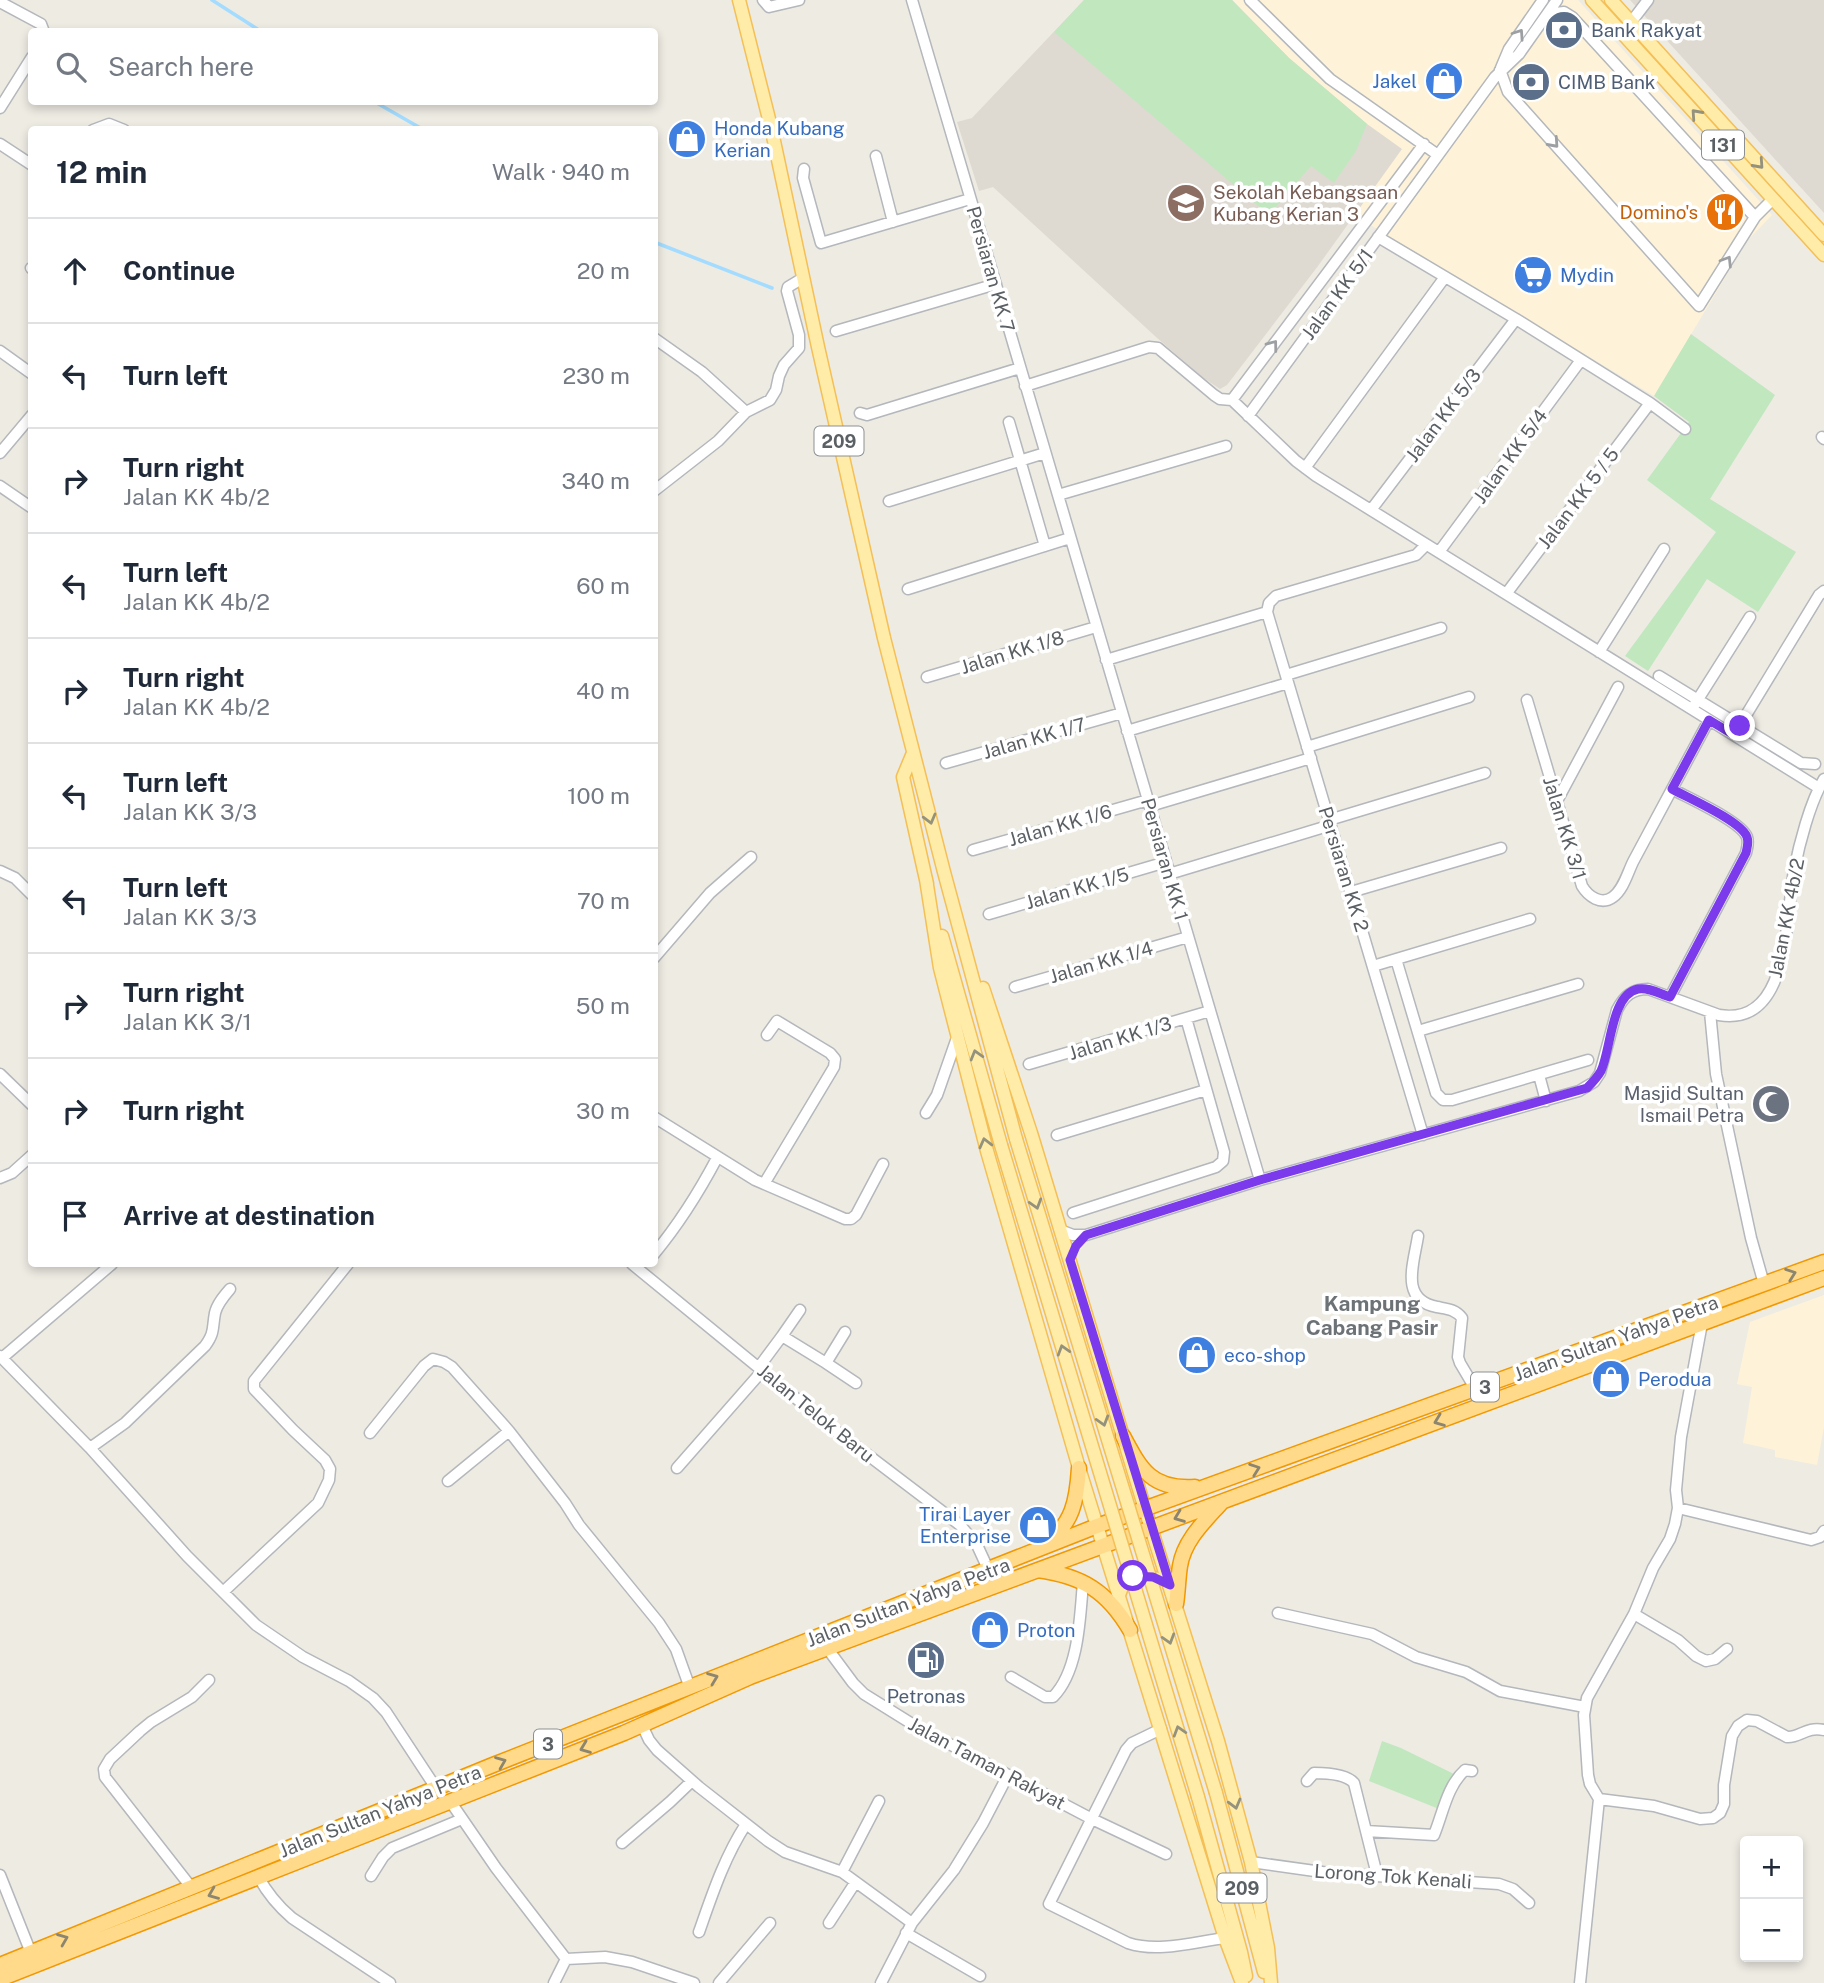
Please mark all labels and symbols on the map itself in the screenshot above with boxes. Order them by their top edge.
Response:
bank icon: Bank Rakyat [1543,9,1585,51]
place label: Bank Rakyat [1591,19,1702,41]
one-way arrow [1511,29,1523,42]
shop icon: Jakel [1423,60,1465,102]
bank icon: CIMB Bank [1510,61,1552,103]
place label: Jakel [1372,70,1417,92]
place label: CIMB Bank [1558,71,1656,93]
one-way arrow [1691,109,1704,122]
place label: Honda Kubang Kerian [714,117,845,161]
shop icon: Honda Kubang Kerian [666,118,708,160]
road number: 131 [1702,130,1744,160]
one-way arrow [1545,135,1558,148]
one-way arrow [1751,156,1763,169]
place label: Sekolah Kebangsaan Kubang Kerian 3 [1213,181,1398,225]
school or university icon: Sekolah Kebangsaan Kubang Kerian 3 [1165,182,1207,224]
restaurant icon: Domino's [1704,191,1746,233]
place label: Domino's [1620,201,1698,223]
street label: Persiaran KK 7 [963,203,1019,335]
street label: Jalan KK 5/1 [1297,244,1377,344]
supermarket icon: Mydin [1512,254,1554,296]
one-way arrow [1719,256,1732,269]
place label: Mydin [1560,264,1614,286]
one-way arrow [1264,340,1277,353]
street label: Jalan KK 5/3 [1401,364,1485,466]
street label: Jalan KK 5/4 [1468,405,1552,507]
road number: 209 [814,426,864,456]
street label: Jalan KK 5 / 5 [1533,443,1623,553]
street label: Jalan KK 1/8 [958,626,1066,678]
route end [1724,710,1755,741]
street label: Jalan KK 1/7 [980,713,1088,763]
street label: Jalan KK 3/1 [1539,774,1591,882]
street label: Persiaran KK 1 [1137,795,1193,923]
street label: Jalan KK 1/6 [1006,800,1114,850]
street label: Persiaran KK 2 [1314,804,1374,934]
one-way arrow [922,813,936,825]
street label: Jalan KK 4b/2 [1764,856,1808,980]
street label: Jalan KK 1/5 [1023,863,1131,913]
street label: Jalan KK 1/4 [1047,937,1155,987]
street label: Jalan KK 1/3 [1066,1012,1174,1064]
one-way arrow [969,1050,984,1062]
place label: Masjid Sultan Ismail Petra [1624,1082,1744,1126]
mosque icon: Masjid Sultan Ismail Petra [1750,1083,1792,1125]
one-way arrow [979,1137,994,1149]
one-way arrow [1028,1198,1043,1210]
one-way arrow [1785,1268,1797,1282]
district label: Kampung Cabang Pasir [1306,1291,1438,1340]
street label: Jalan Sultan Yahya Petra [1511,1291,1721,1385]
shop icon: eco-shop [1176,1334,1218,1376]
one-way arrow [1056,1344,1071,1356]
place label: eco-shop [1224,1344,1306,1366]
shop icon: Perodua [1590,1358,1632,1400]
street label: Jalan Telok Baru [753,1359,879,1467]
place label: Perodua [1638,1368,1712,1390]
road number: 3 [1471,1372,1499,1402]
one-way arrow [1433,1413,1445,1427]
one-way arrow [1094,1415,1109,1427]
one-way arrow [1249,1463,1261,1477]
place label: Tirai Layer Enterprise [919,1503,1011,1547]
shop icon: Tirai Layer Enterprise [1017,1504,1059,1546]
one-way arrow [1174,1509,1186,1523]
street label: Jalan Sultan Yahya Petra [803,1553,1013,1651]
route start [1117,1560,1148,1591]
shop icon: Proton [969,1609,1011,1651]
place label: Proton [1017,1619,1076,1641]
one-way arrow [1161,1633,1176,1645]
fuel station icon: Petronas [905,1639,947,1681]
one-way arrow [706,1673,718,1687]
place label: Petronas [887,1685,965,1707]
street label: Jalan Taman Rakyat [905,1712,1069,1814]
one-way arrow [1172,1726,1187,1738]
road number: 3 [534,1730,562,1758]
one-way arrow [580,1739,592,1753]
one-way arrow [495,1757,507,1771]
street label: Jalan Sultan Yahya Petra [276,1760,484,1862]
one-way arrow [1227,1798,1241,1810]
street label: Lorong Tok Kenali [1314,1860,1472,1892]
road number: 209 [1218,1874,1266,1902]
one-way arrow [208,1885,220,1899]
one-way arrow [57,1934,69,1948]

